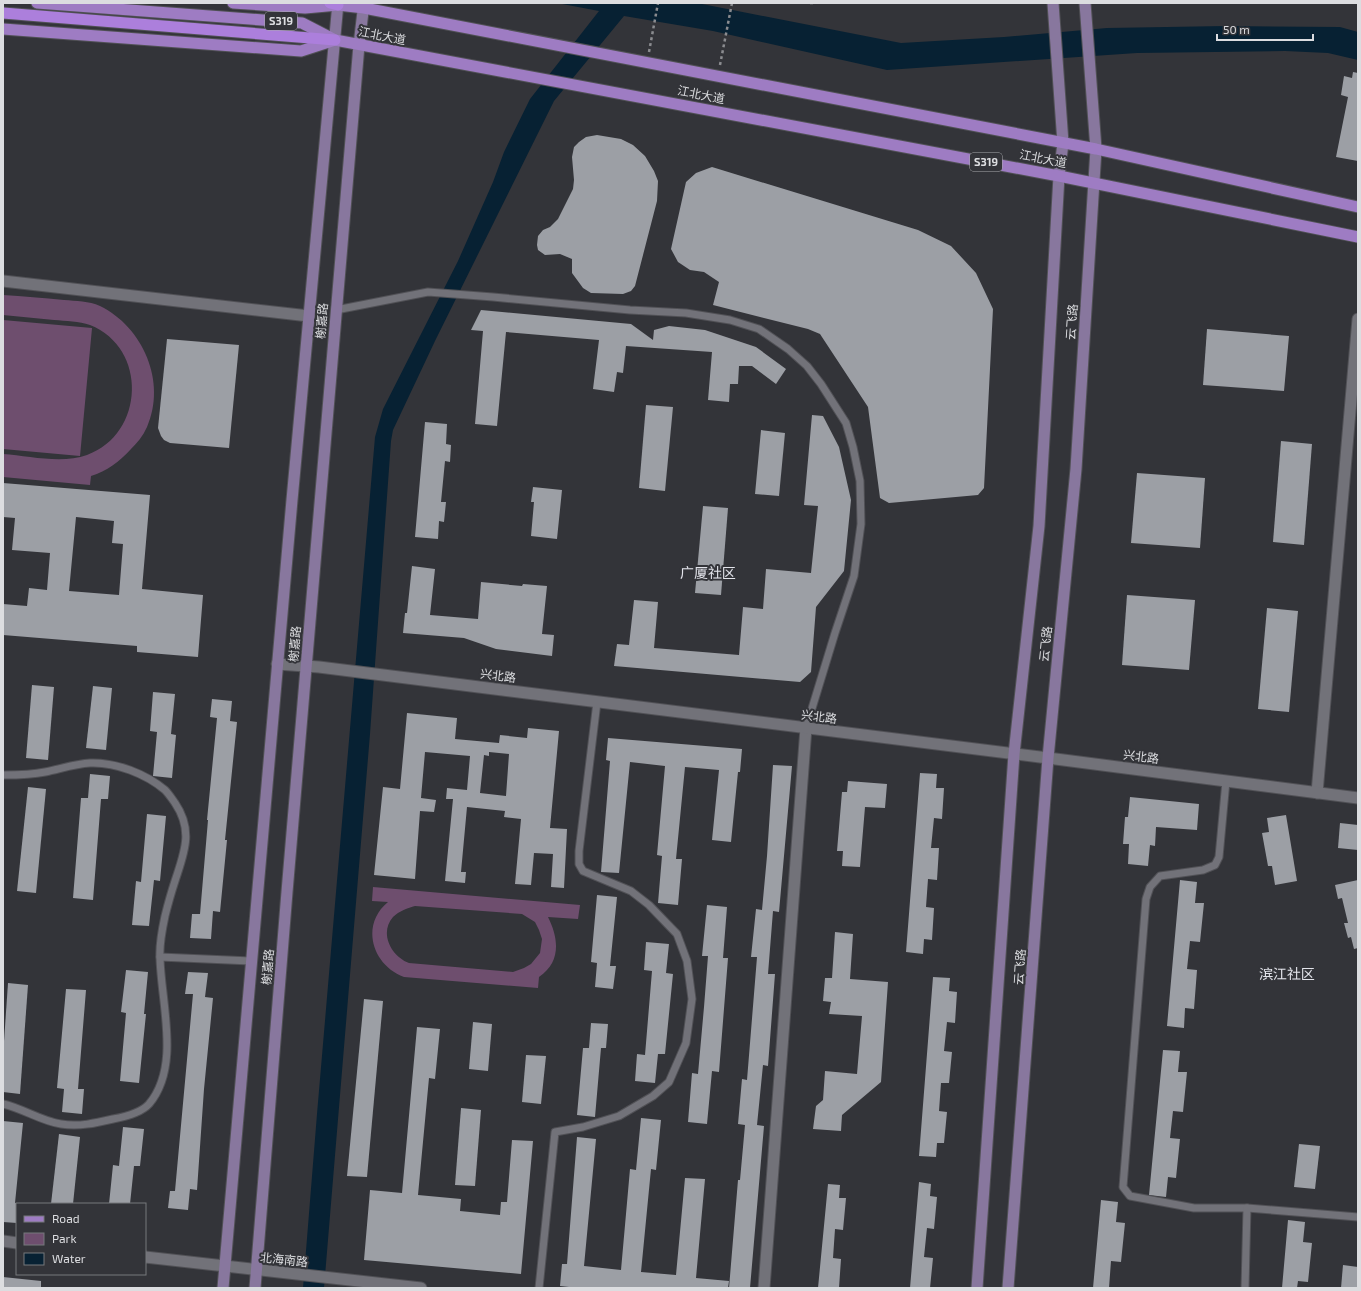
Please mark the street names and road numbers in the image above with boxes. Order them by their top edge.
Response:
road number: S319 [265,12,297,30]
street label: 江北大道 [357,24,407,46]
street label: 江北大道 [676,83,726,105]
street label: 江北大道 [1018,147,1068,169]
road number: S319 [970,153,1002,171]
street label: 榭嘉路 [312,302,330,339]
street label: 云飞路 [1063,303,1079,340]
street label: 榭嘉路 [285,625,303,662]
street label: 云飞路 [1036,625,1054,663]
street label: 兴北路 [479,666,517,684]
street label: 兴北路 [800,707,838,725]
street label: 兴北路 [1122,747,1160,765]
street label: 榭嘉路 [258,948,276,985]
street label: 云飞路 [1011,948,1027,985]
street label: 北海南路 [259,1250,309,1268]

